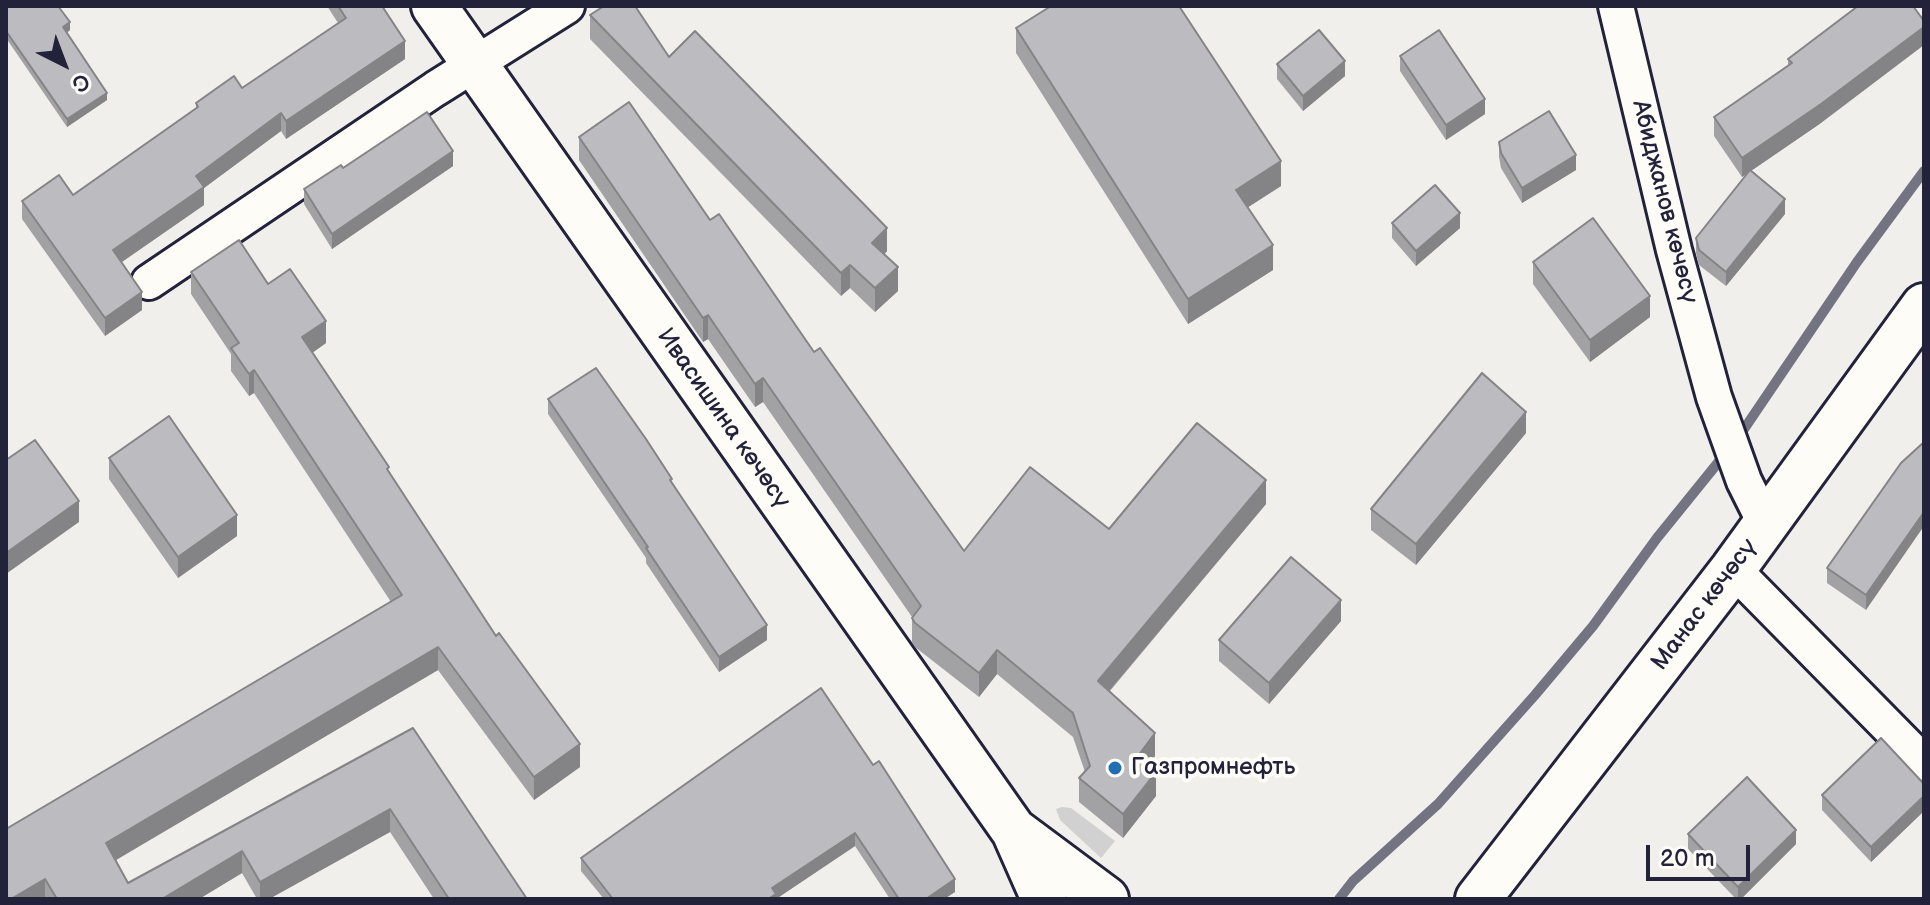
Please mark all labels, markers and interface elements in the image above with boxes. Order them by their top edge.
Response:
north arrow [24,24,104,104]
text: С [66,67,95,97]
street label: Абиджанов көчөсү [1625,97,1703,307]
street label: Ивасишина көчөсү [650,323,796,515]
street label: Манас көчөсү [1646,533,1764,677]
place label: Газпромнефть [1131,754,1295,782]
marker: Газпромнефть [1106,759,1124,777]
scale bar [1650,829,1754,879]
text: 20 m [1660,844,1715,873]

